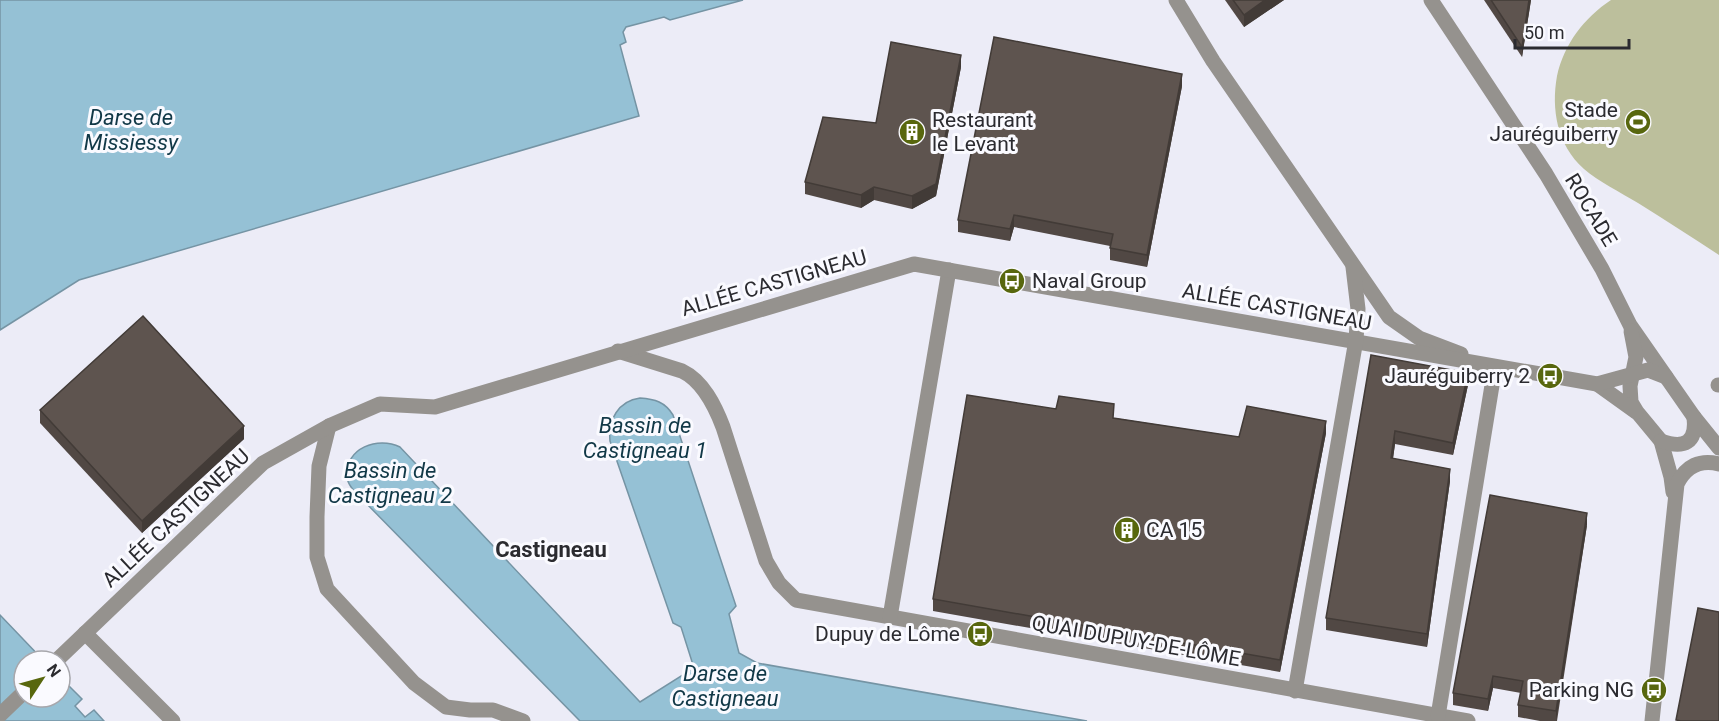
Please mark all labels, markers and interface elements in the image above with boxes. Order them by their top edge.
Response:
scale bar [1515,12,1629,50]
text: 50 m [1524,22,1564,43]
place label: Stade Jauréguiberry [1490,98,1618,146]
water label: Darse de Missiessy [84,105,179,155]
sports icon: Stade Jauréguiberry [1623,107,1653,137]
place label: Restaurant le Levant [932,108,1034,156]
building icon: Restaurant le Levant [897,117,927,147]
street label: ROCADE [1560,169,1622,251]
street label: ALLÉE CASTIGNEAU [678,245,870,321]
bus stop icon: Naval Group [997,266,1027,296]
place label: Naval Group [1032,269,1147,293]
street label: ALLÉE CASTIGNEAU [1180,279,1374,335]
bus stop icon: Jauréguiberry 2 [1535,361,1565,391]
place label: Jauréguiberry 2 [1385,364,1530,388]
water label: Bassin de Castigneau 1 [583,413,707,463]
street label: ALLÉE CASTIGNEAU [98,444,254,592]
water label: Bassin de Castigneau 2 [328,458,452,508]
building icon: CA 15 [1112,515,1142,545]
place label: CA 15 [1146,518,1202,542]
district label: Castigneau [495,537,607,562]
street label: QUAI DUPUY-DE-LÔME [1030,611,1242,671]
bus stop icon: Dupuy de Lôme [965,619,995,649]
place label: Dupuy de Lôme [815,622,960,646]
north arrow [12,649,72,709]
text: N [43,660,65,681]
water label: Darse de Castigneau [671,661,779,711]
bus stop icon: Parking NG [1639,675,1669,705]
place label: Parking NG [1529,678,1634,702]

